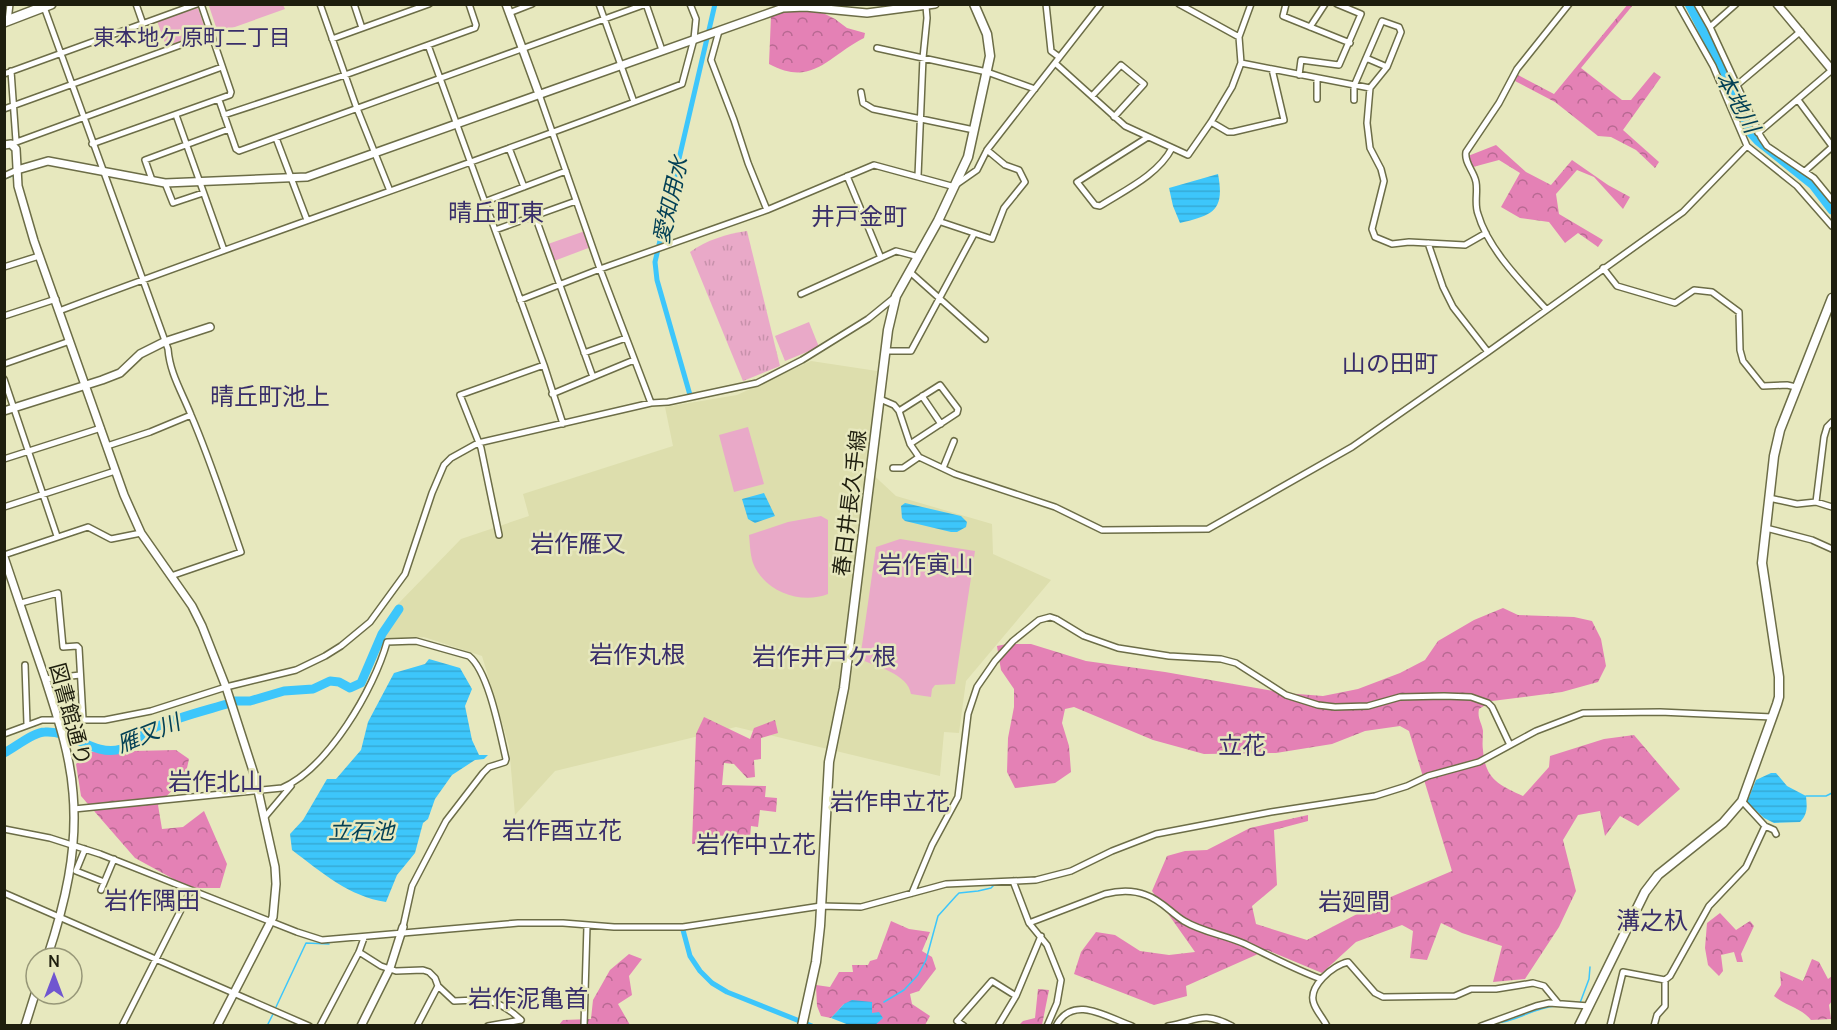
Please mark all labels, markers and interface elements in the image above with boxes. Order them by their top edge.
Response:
district label: 東本地ケ原町二丁目 [93,22,291,52]
water label: 本地川 [1709,66,1768,140]
water label: 愛知用水 [645,152,695,246]
district label: 晴丘町東 [448,195,544,228]
district label: 井戸金町 [811,199,907,232]
district label: 山の田町 [1342,346,1438,379]
district label: 晴丘町池上 [210,379,330,412]
street label: 春日井長久手線 [826,428,872,578]
district label: 岩作雁又 [530,526,626,559]
district label: 岩作寅山 [878,547,974,580]
district label: 岩作丸根 [589,637,685,670]
district label: 岩作井戸ケ根 [752,639,896,672]
street label: 図書館通り [44,660,98,768]
water label: 雁又川 [112,706,186,759]
district label: 立花 [1218,728,1266,761]
district label: 岩作北山 [168,764,264,797]
district label: 岩作申立花 [830,784,950,817]
district label: 岩作酉立花 [502,813,622,846]
water label: 立石池 [328,816,396,846]
district label: 岩作中立花 [696,827,816,860]
district label: 岩作隅田 [104,883,200,916]
district label: 岩廻間 [1318,884,1390,917]
district label: 溝之杁 [1616,903,1688,936]
north arrow [24,946,84,1006]
text: N [48,950,60,972]
district label: 岩作泥亀首 [468,981,588,1014]

